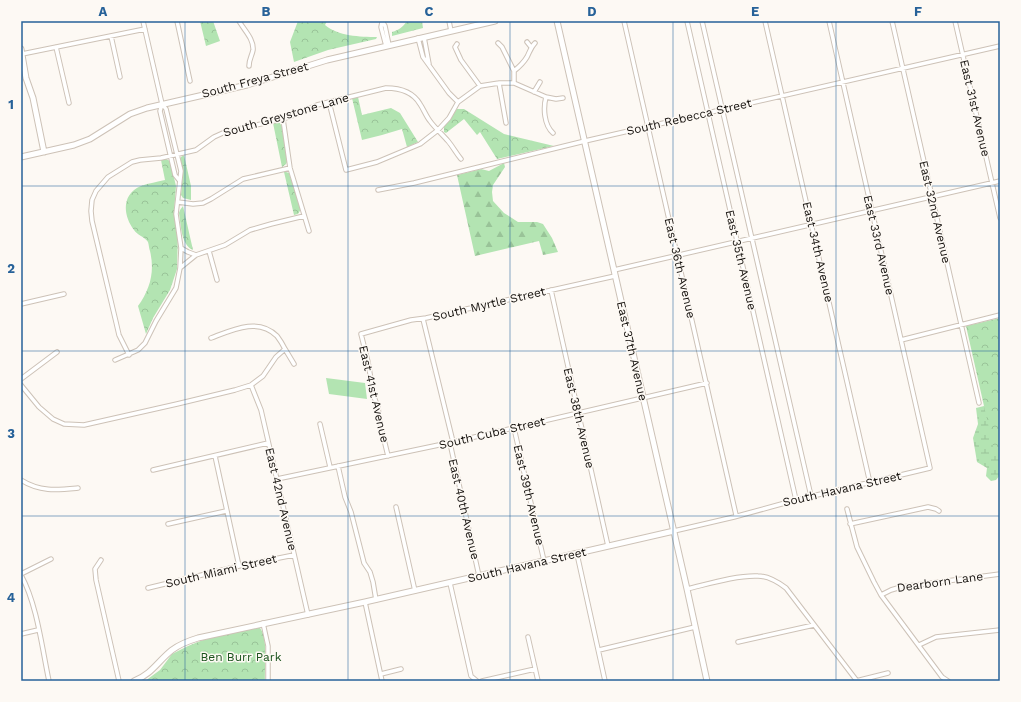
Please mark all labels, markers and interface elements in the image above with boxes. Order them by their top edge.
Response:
text: A [99,4,108,19]
text: B [262,4,271,19]
text: C [425,4,434,19]
text: D [587,4,597,19]
text: E [751,4,759,19]
text: F [914,4,922,19]
street label: East 31st Avenue [957,58,993,158]
street label: South Freya Street [200,59,310,101]
street label: South Greystone Lane [221,90,351,140]
street label: South Rebecca Street [625,96,753,138]
text: 1 [8,97,14,112]
street label: East 32nd Avenue [916,159,954,265]
street label: East 33rd Avenue [861,194,897,296]
street label: East 34th Avenue [800,200,836,304]
street label: East 35th Avenue [723,209,759,312]
street label: East 36th Avenue [662,216,698,320]
text: 2 [7,261,15,276]
street label: South Myrtle Street [431,284,547,324]
street label: East 37th Avenue [614,300,650,402]
street label: East 41st Avenue [356,344,392,444]
street label: East 38th Avenue [561,366,597,470]
street label: South Cuba Street [437,414,547,452]
text: 3 [7,426,15,441]
street label: East 39th Avenue [511,443,547,547]
street label: East 42nd Avenue [262,446,300,552]
street label: East 40th Avenue [446,457,482,561]
street label: South Havana Street [781,469,903,509]
street label: South Havana Street [466,545,588,585]
street label: South Miami Street [164,551,278,591]
street label: Dearborn Lane [896,569,984,595]
text: 4 [7,590,16,605]
park label: Ben Burr Park [201,650,282,664]

